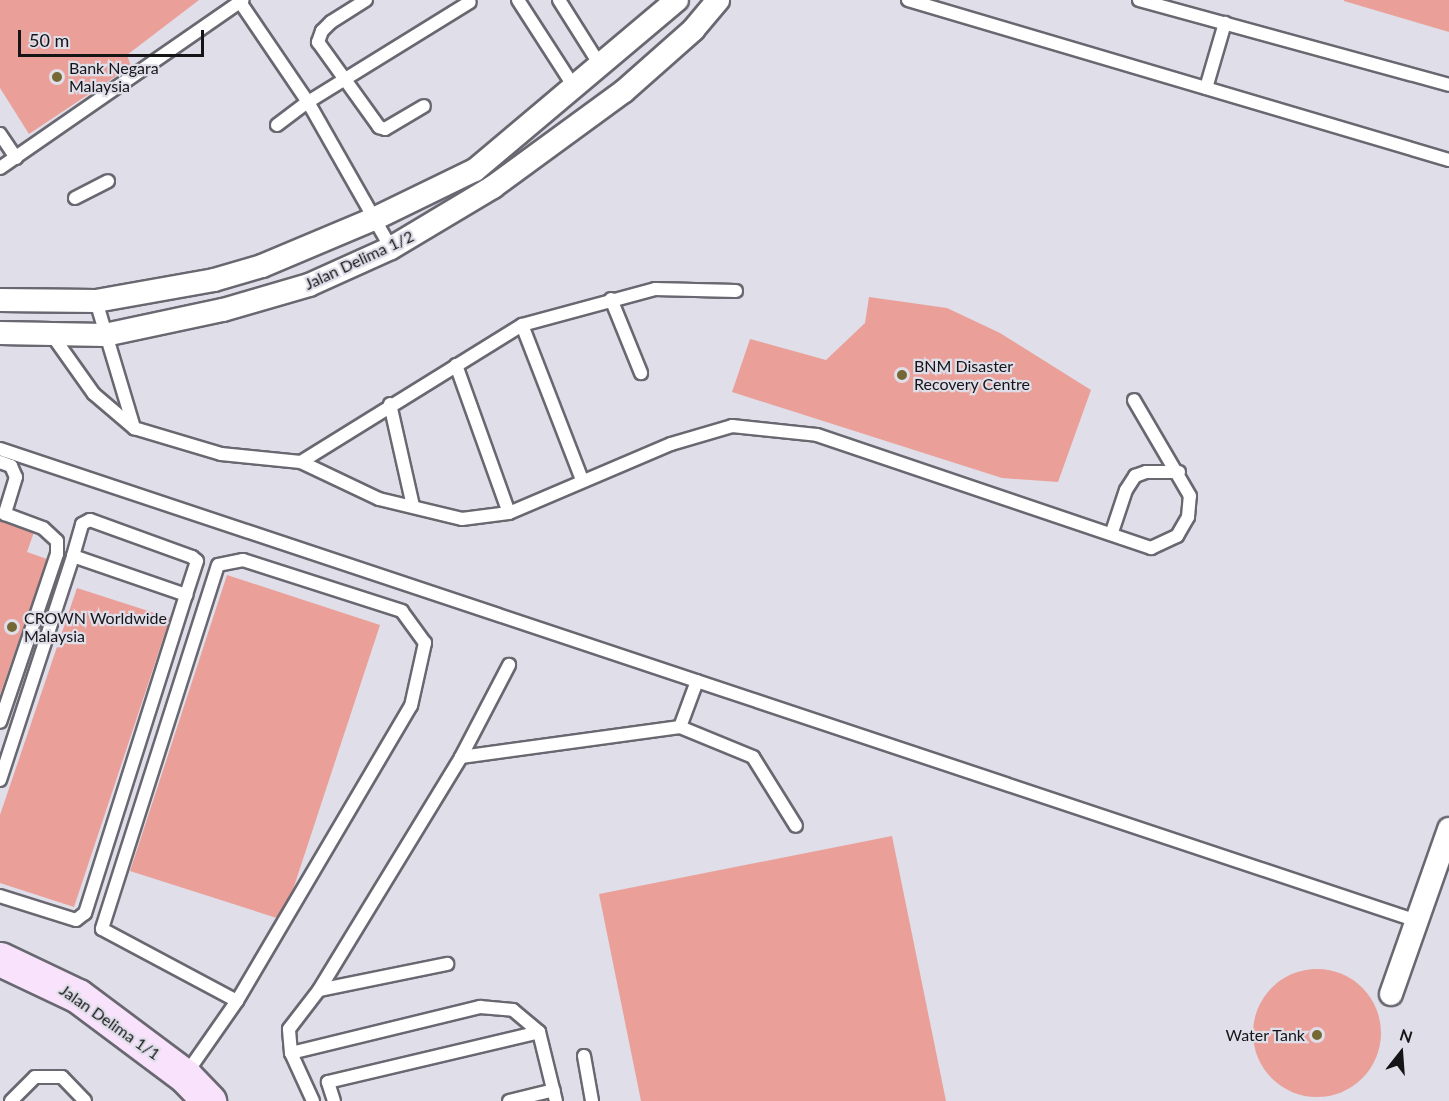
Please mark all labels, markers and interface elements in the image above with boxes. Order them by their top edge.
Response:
scale bar [21,18,207,56]
text: 50 m [29,29,69,51]
place label: Bank Negara Malaysia [69,58,159,96]
marker: Bank Negara Malaysia [50,70,64,84]
street label: Jalan Delima 1/2 [301,226,417,294]
place label: BNM Disaster Recovery Centre [914,356,1030,394]
marker: BNM Disaster Recovery Centre [895,368,909,382]
place label: CROWN Worldwide Malaysia [24,608,167,646]
marker: CROWN Worldwide Malaysia [5,620,19,634]
street label: Jalan Delima 1/1 [56,980,164,1064]
north arrow [1371,1023,1431,1083]
text: N [1398,1024,1415,1046]
place label: Water Tank [1225,1025,1305,1045]
marker: Water Tank [1310,1028,1324,1042]

